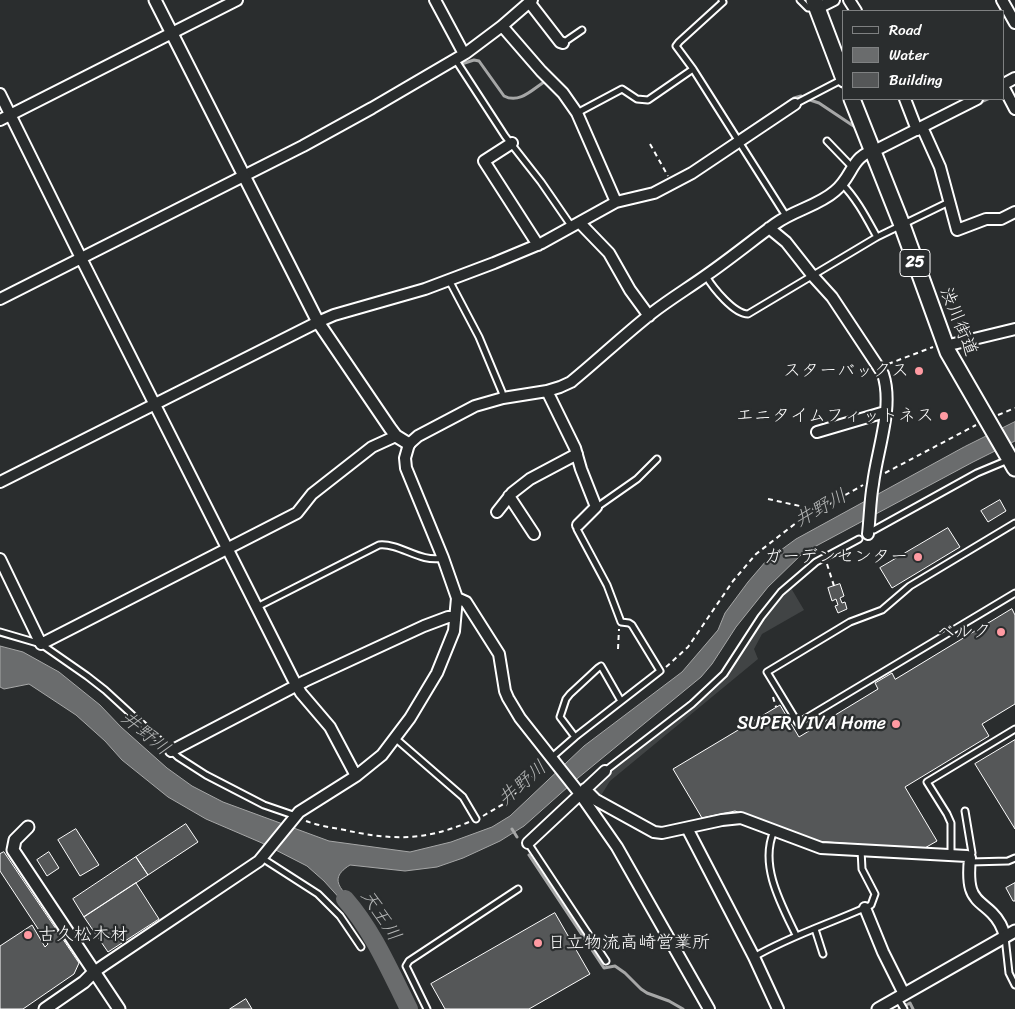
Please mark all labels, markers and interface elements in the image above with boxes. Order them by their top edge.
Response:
legend [842,10,1005,100]
text: Road [889,17,921,43]
text: Water [889,42,929,68]
text: Building [889,67,943,93]
road number: 25 [900,250,930,276]
street label: 渋川街道 [935,285,981,359]
place label: スターバックス [783,360,909,382]
marker: スターバックス [913,365,925,377]
place label: エニタイムフィットネス [736,405,934,427]
marker: エニタイムフィットネス [938,410,950,422]
water label: 井野川 [791,485,851,533]
place label: ガーデンセンター [764,546,908,568]
marker: ガーデンセンター [912,551,924,563]
place label: ベルク [937,621,991,643]
marker: ベルク [995,626,1007,638]
water label: 井野川 [116,707,174,761]
place label: SUPER VIVA Home [737,713,886,735]
marker: SUPER VIVA Home [890,718,902,730]
water label: 井野川 [494,757,552,811]
water label: 天王川 [355,886,405,946]
place label: 古久松木材 [38,924,128,946]
marker: 古久松木材 [22,929,34,941]
place label: 日立物流高崎営業所 [548,932,710,954]
marker: 日立物流高崎営業所 [532,937,544,949]

